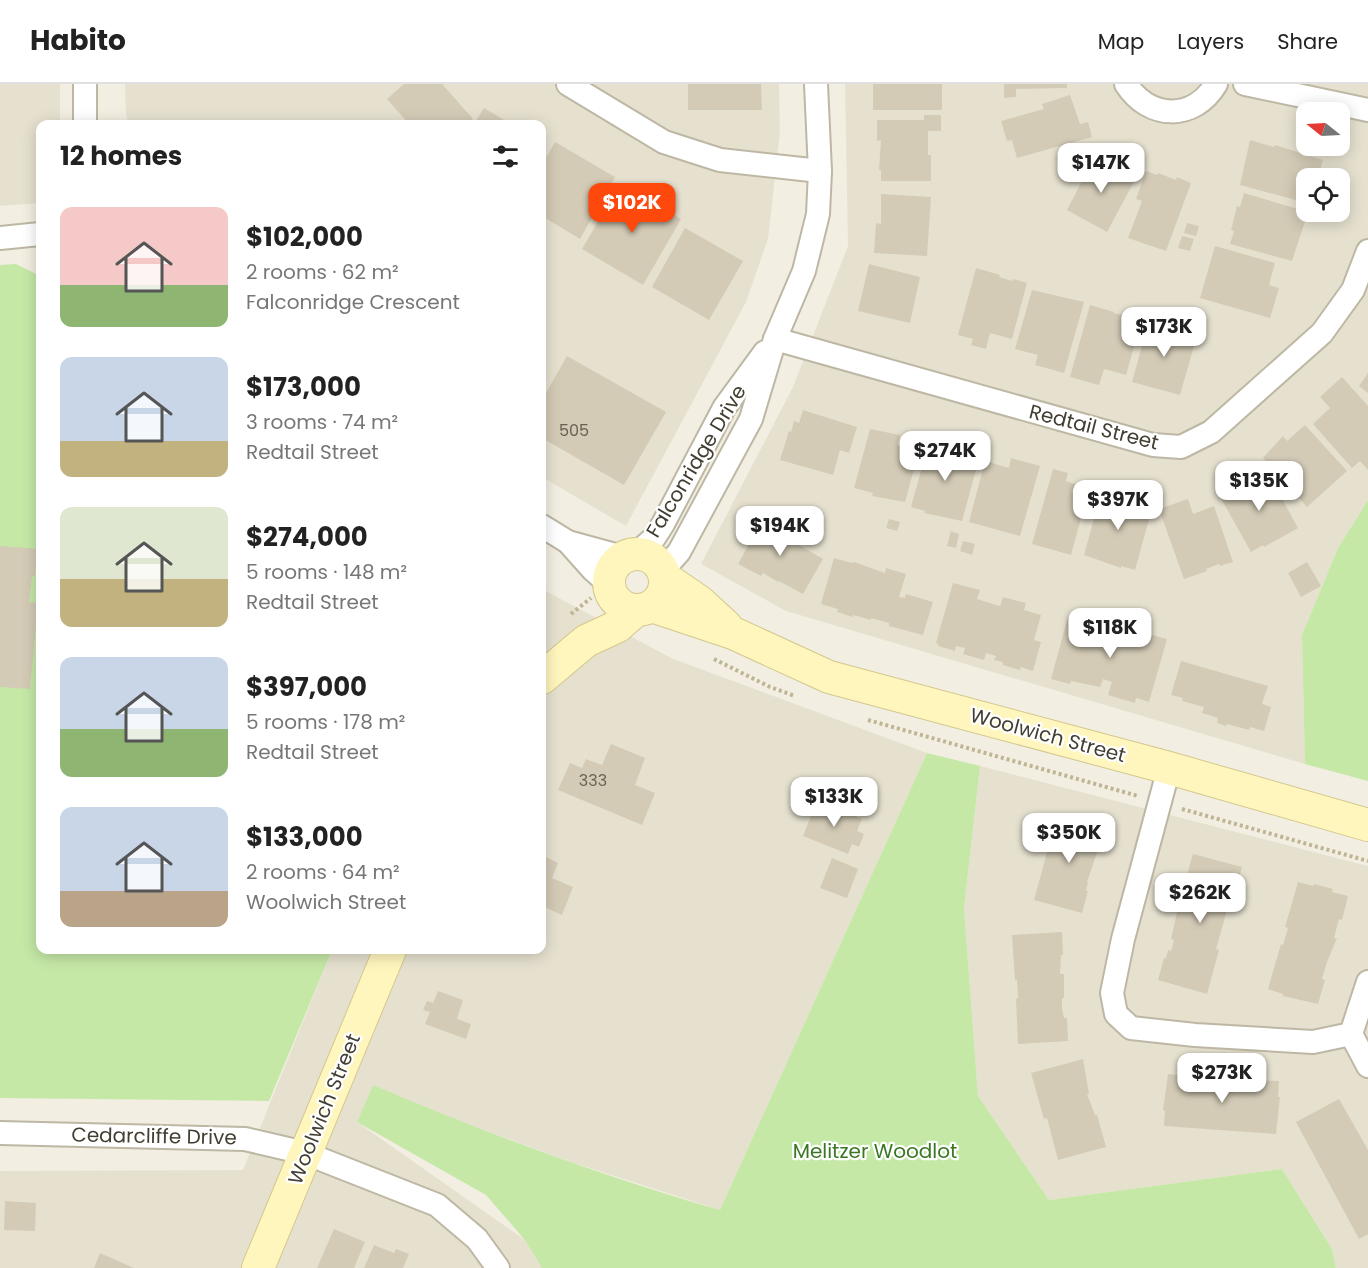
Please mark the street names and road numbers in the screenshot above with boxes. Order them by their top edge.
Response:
street label: Falconridge Drive [639,379,753,543]
street label: Redtail Street [1026,397,1162,457]
street label: Woolwich Street [967,701,1129,769]
street label: Woolwich Street [281,1029,367,1189]
street label: Cedarcliffe Drive [71,1121,237,1151]

